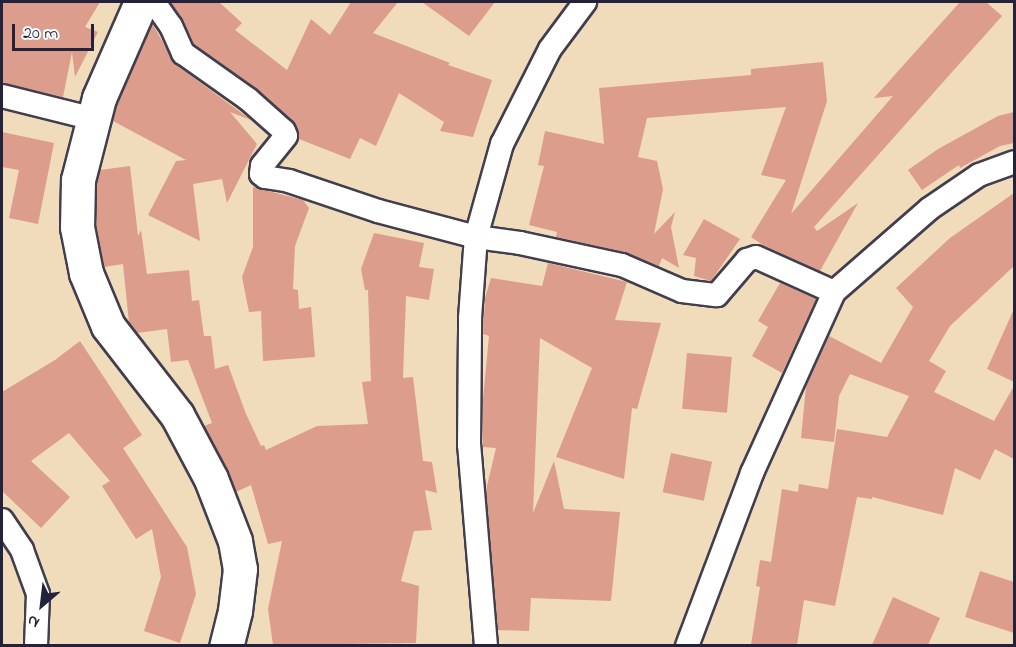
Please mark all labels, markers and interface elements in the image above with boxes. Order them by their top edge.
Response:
scale bar [15,12,98,50]
text: 20 m [23,21,58,47]
north arrow [12,575,72,635]
text: N [23,608,44,634]

